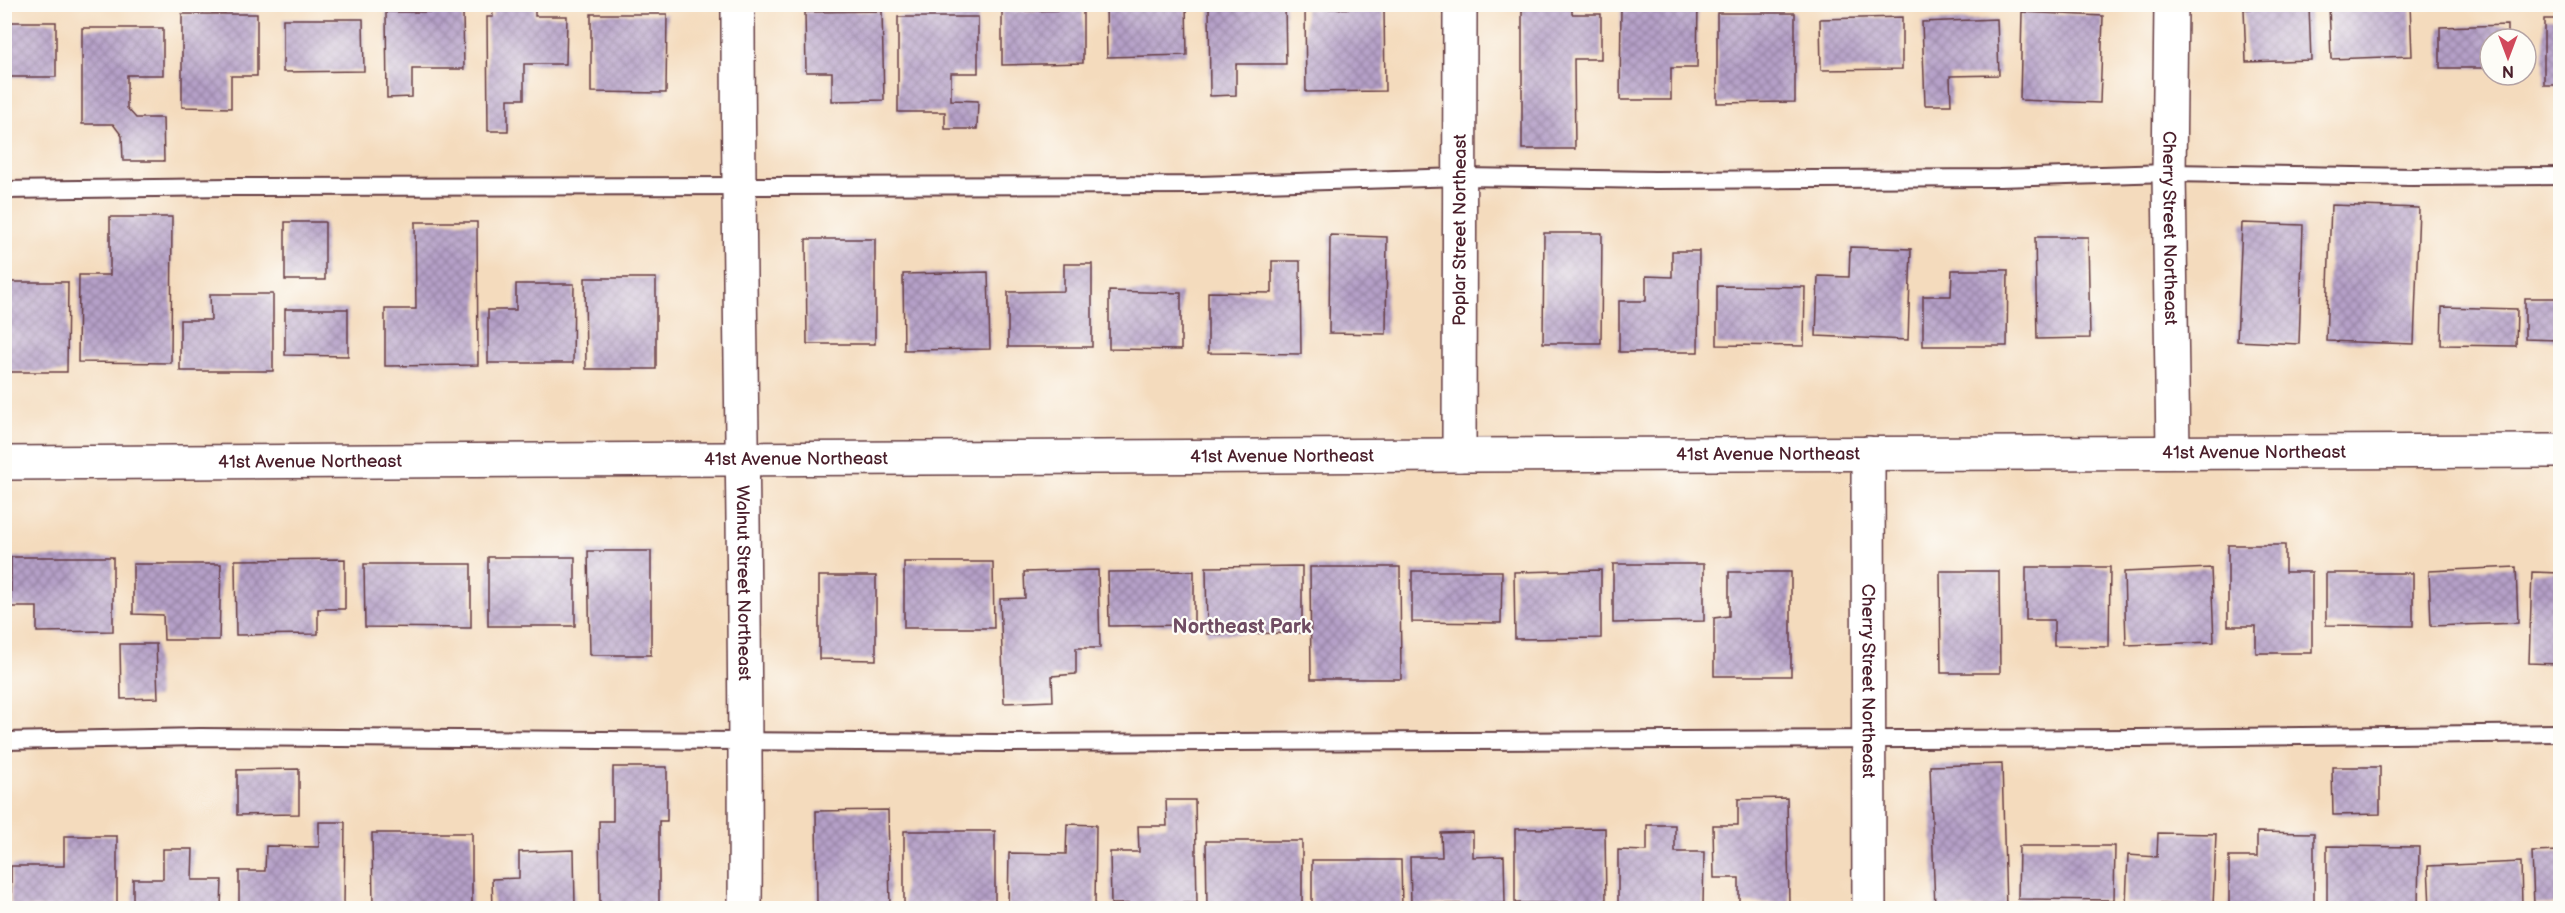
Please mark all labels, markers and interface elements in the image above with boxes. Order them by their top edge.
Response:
north arrow [2478,27,2538,87]
text: N [2502,61,2514,80]
street label: Cherry Street Northeast [2158,131,2182,326]
street label: Poplar Street Northeast [1449,133,1470,326]
street label: 41st Avenue Northeast [2162,441,2346,463]
street label: 41st Avenue Northeast [1676,443,1860,465]
street label: 41st Avenue Northeast [1190,445,1374,467]
street label: 41st Avenue Northeast [704,448,888,470]
street label: 41st Avenue Northeast [218,450,402,472]
street label: Walnut Street Northeast [732,485,755,681]
street label: Cherry Street Northeast [1858,584,1879,779]
district label: Northeast Park [1173,615,1312,639]

